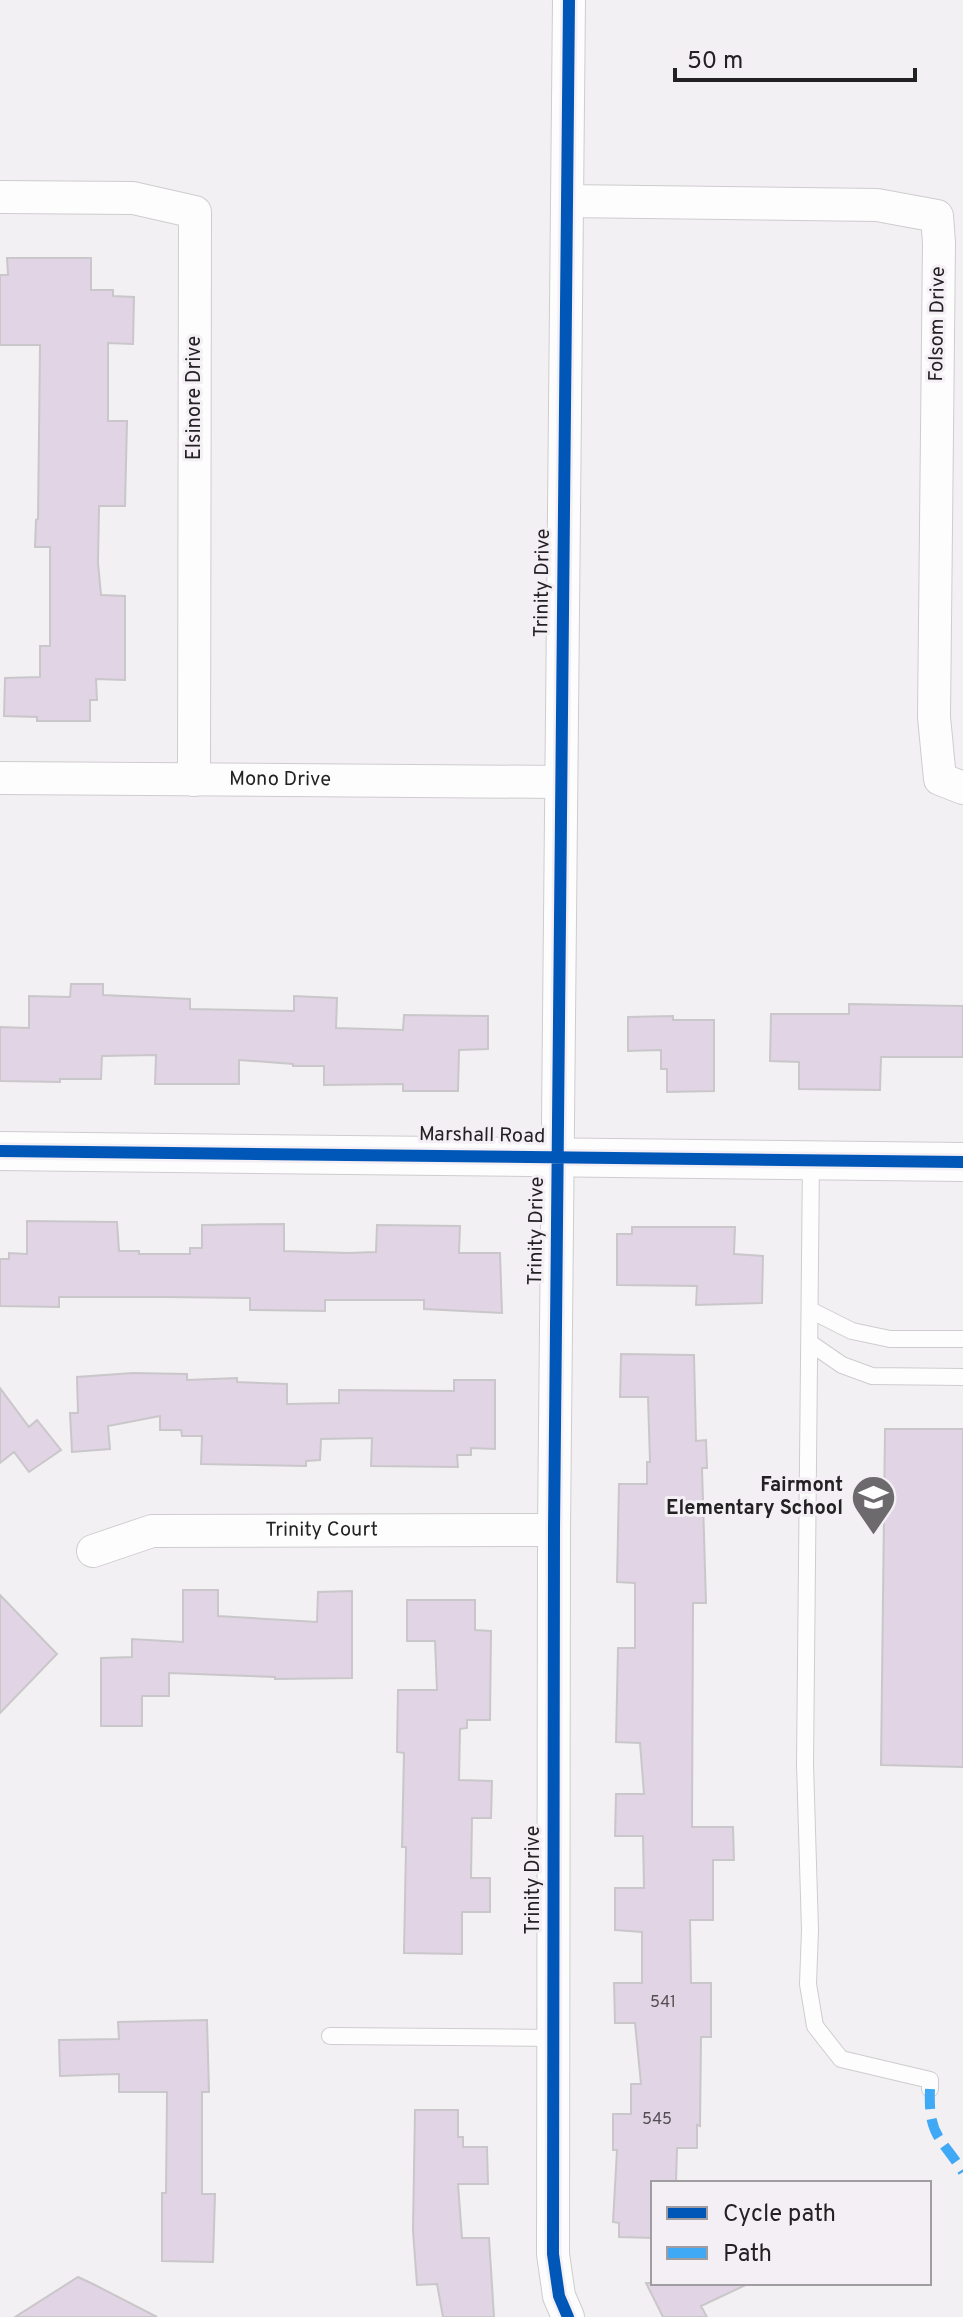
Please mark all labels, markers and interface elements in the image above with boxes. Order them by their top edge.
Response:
scale bar [675,32,915,82]
text: 50 m [687,47,743,77]
street label: Folsom Drive [924,266,952,382]
street label: Elsinore Drive [182,336,208,460]
street label: Trinity Drive [529,528,557,638]
street label: Mono Drive [229,767,331,793]
street label: Marshall Road [418,1122,546,1150]
street label: Trinity Drive [523,1176,551,1286]
place label: Fairmont Elementary School [666,1473,843,1522]
school or university icon: Fairmont Elementary School [850,1474,898,1537]
street label: Trinity Court [265,1517,378,1544]
street label: Trinity Drive [521,1826,547,1934]
house number: 541 [650,1993,676,2013]
house number: 545 [642,2110,672,2130]
legend [651,2181,931,2285]
text: Cycle path [723,2200,836,2230]
text: Path [723,2240,772,2270]

